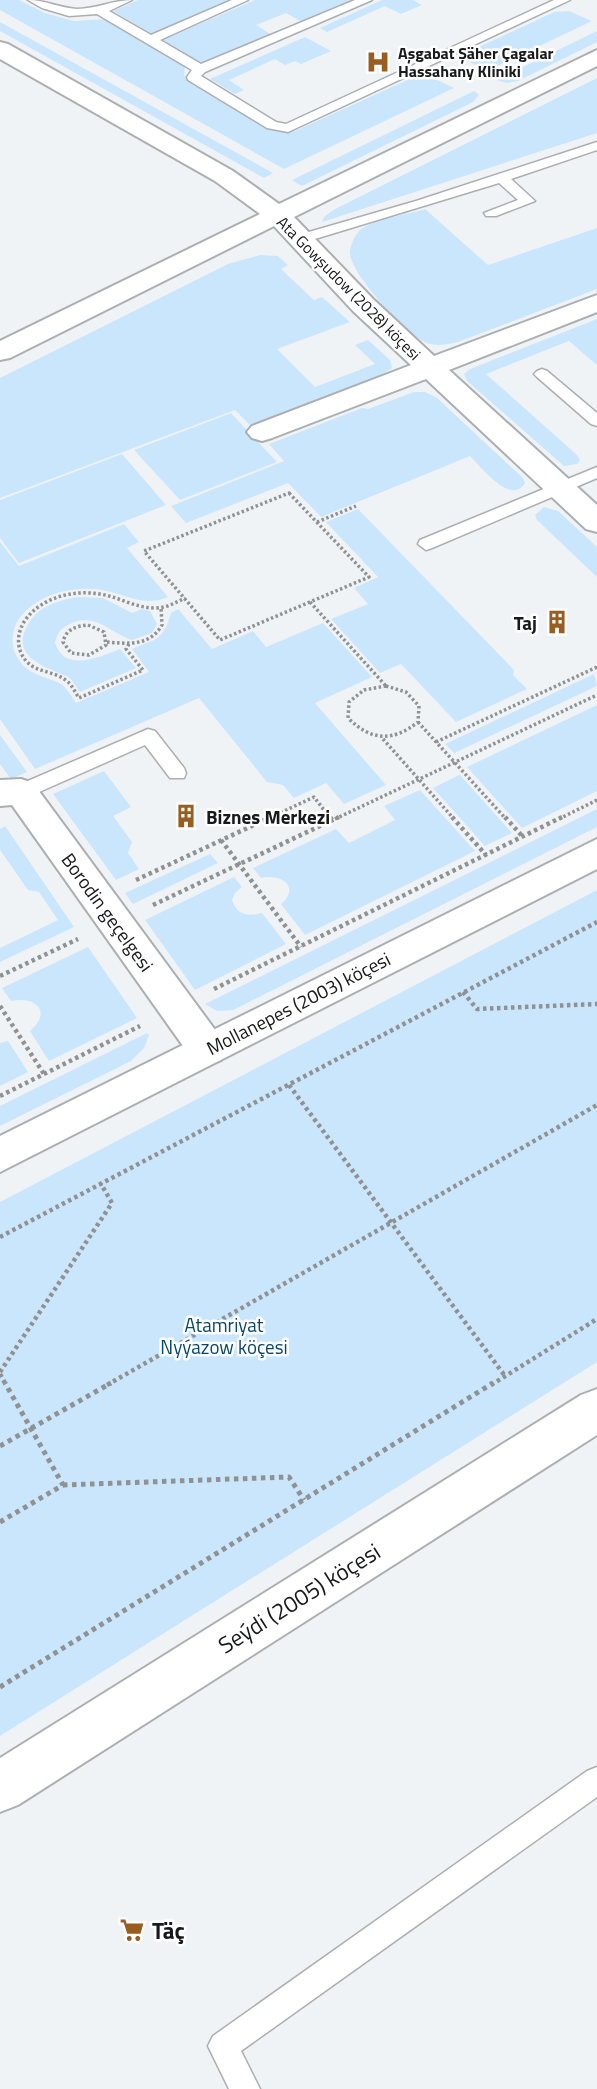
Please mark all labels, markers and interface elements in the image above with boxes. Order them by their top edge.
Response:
place label: Aşgabat Şäher Çagalar Hassahany Kliniki [398,41,554,83]
hospital icon: Aşgabat Şäher Çagalar Hassahany Kliniki [364,48,392,76]
street label: Ata Gowşudow (2028) köçesi [272,211,426,365]
place label: Taj [514,608,537,637]
building icon: Taj [543,608,571,636]
building icon: Biznes Merkezi [172,802,200,830]
place label: Biznes Merkezi [206,802,330,831]
street label: Borodin geçelgesi [55,847,161,977]
street label: Mollanepes (2003) köçesi [201,944,395,1062]
park label: Atamriyat Nyýazow köçesi [160,1310,288,1361]
street label: Seýdi (2005) köçesi [211,1534,387,1662]
place label: Täç [152,1913,185,1948]
supermarket icon: Täç [118,1916,146,1944]

